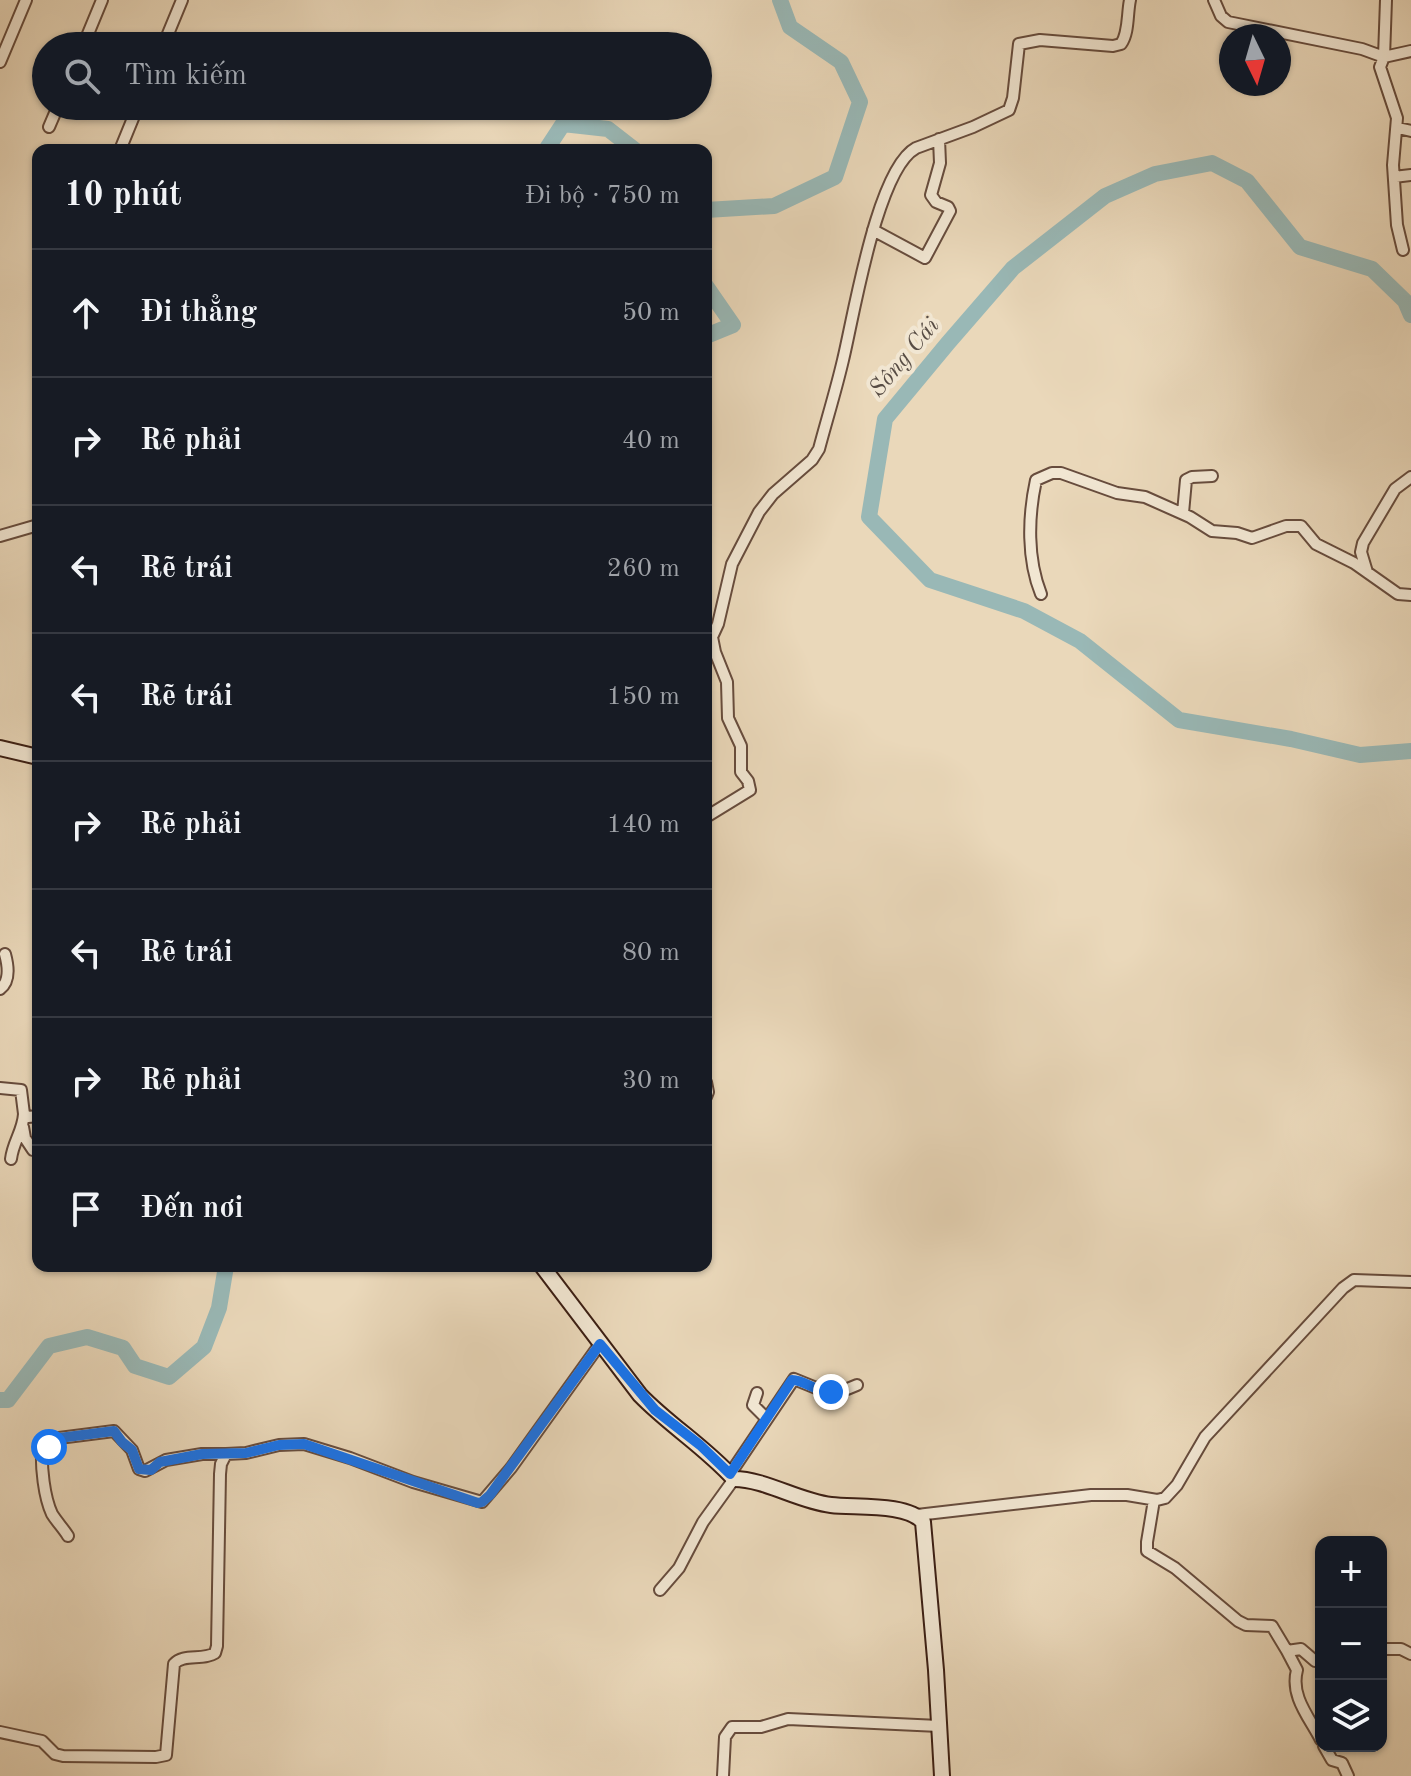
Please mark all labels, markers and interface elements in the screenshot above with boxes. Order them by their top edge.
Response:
north arrow [1219,24,1291,96]
search box [32,32,712,120]
icon: search [60,54,104,98]
text: Tìm kiếm [124,61,247,91]
text: 10 phút [64,179,182,213]
text: Đi bộ · 750 m [525,183,680,209]
icon: ahead [64,291,108,335]
text: Đi thẳng [140,298,257,328]
text: 50 m [622,300,680,326]
water label: Sông Cái [865,314,945,402]
icon: right [64,419,108,463]
text: Rẽ phải [140,426,242,456]
text: 40 m [622,428,680,454]
icon: left [64,547,108,591]
text: Rẽ trái [140,554,233,584]
text: 260 m [607,556,680,582]
icon: left [64,675,108,719]
text: Rẽ trái [140,682,233,712]
text: 150 m [607,684,680,710]
icon: right [64,803,108,847]
text: Rẽ phải [140,810,242,840]
text: 140 m [607,812,680,838]
icon: left [64,931,108,975]
text: Rẽ trái [140,938,233,968]
text: 80 m [622,940,680,966]
icon: right [64,1059,108,1103]
text: Rẽ phải [140,1066,242,1096]
text: 30 m [622,1068,680,1094]
icon: arrive [64,1187,108,1231]
text: Đến nơi [140,1194,244,1224]
route end [813,1374,849,1410]
route start [31,1429,67,1465]
map controls [1315,1536,1387,1752]
button: + [1315,1536,1387,1608]
button: − [1315,1608,1387,1680]
button: layers [1315,1680,1387,1752]

